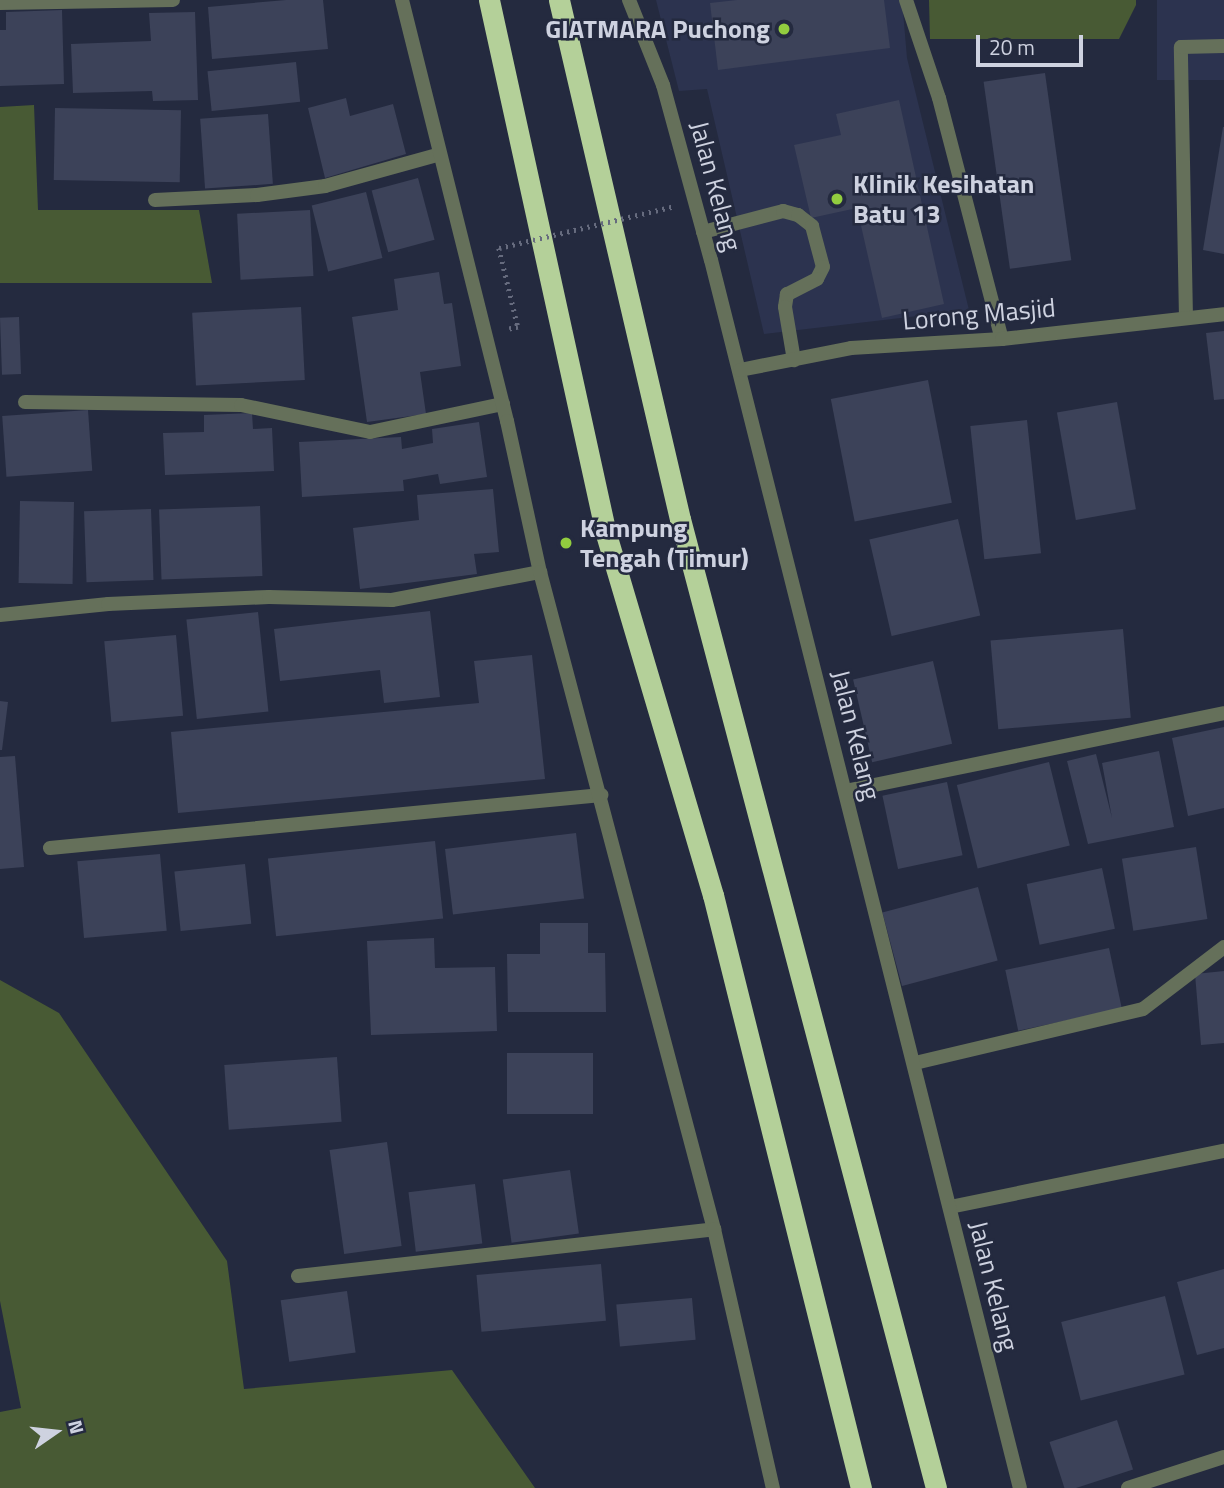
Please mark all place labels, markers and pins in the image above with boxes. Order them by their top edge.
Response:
place label: GIATMARA Puchong [545,13,770,45]
marker: GIATMARA Puchong [776,21,792,37]
place label: Klinik Kesihatan Batu 13 [853,168,1034,230]
marker: Klinik Kesihatan Batu 13 [827,189,847,209]
place label: Kampung Tengah (Timur) [580,512,749,574]
marker: Kampung Tengah (Timur) [558,535,574,551]

